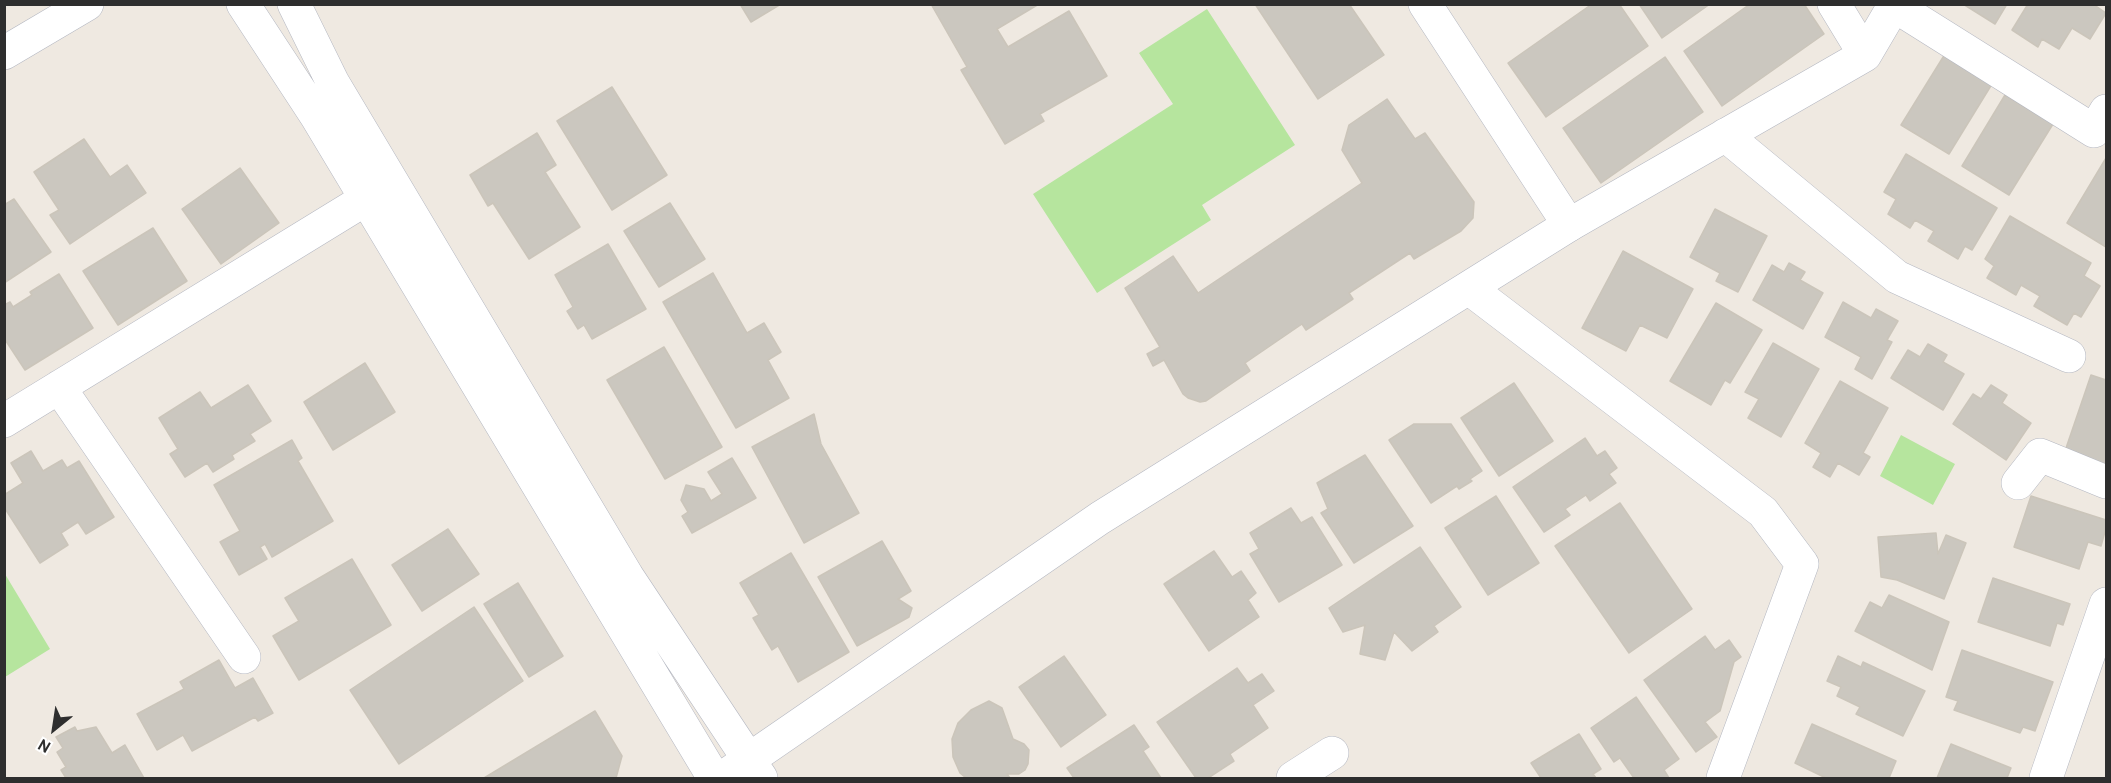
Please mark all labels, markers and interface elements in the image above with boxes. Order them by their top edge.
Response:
north arrow [24,699,84,759]
text: N [35,733,55,756]

